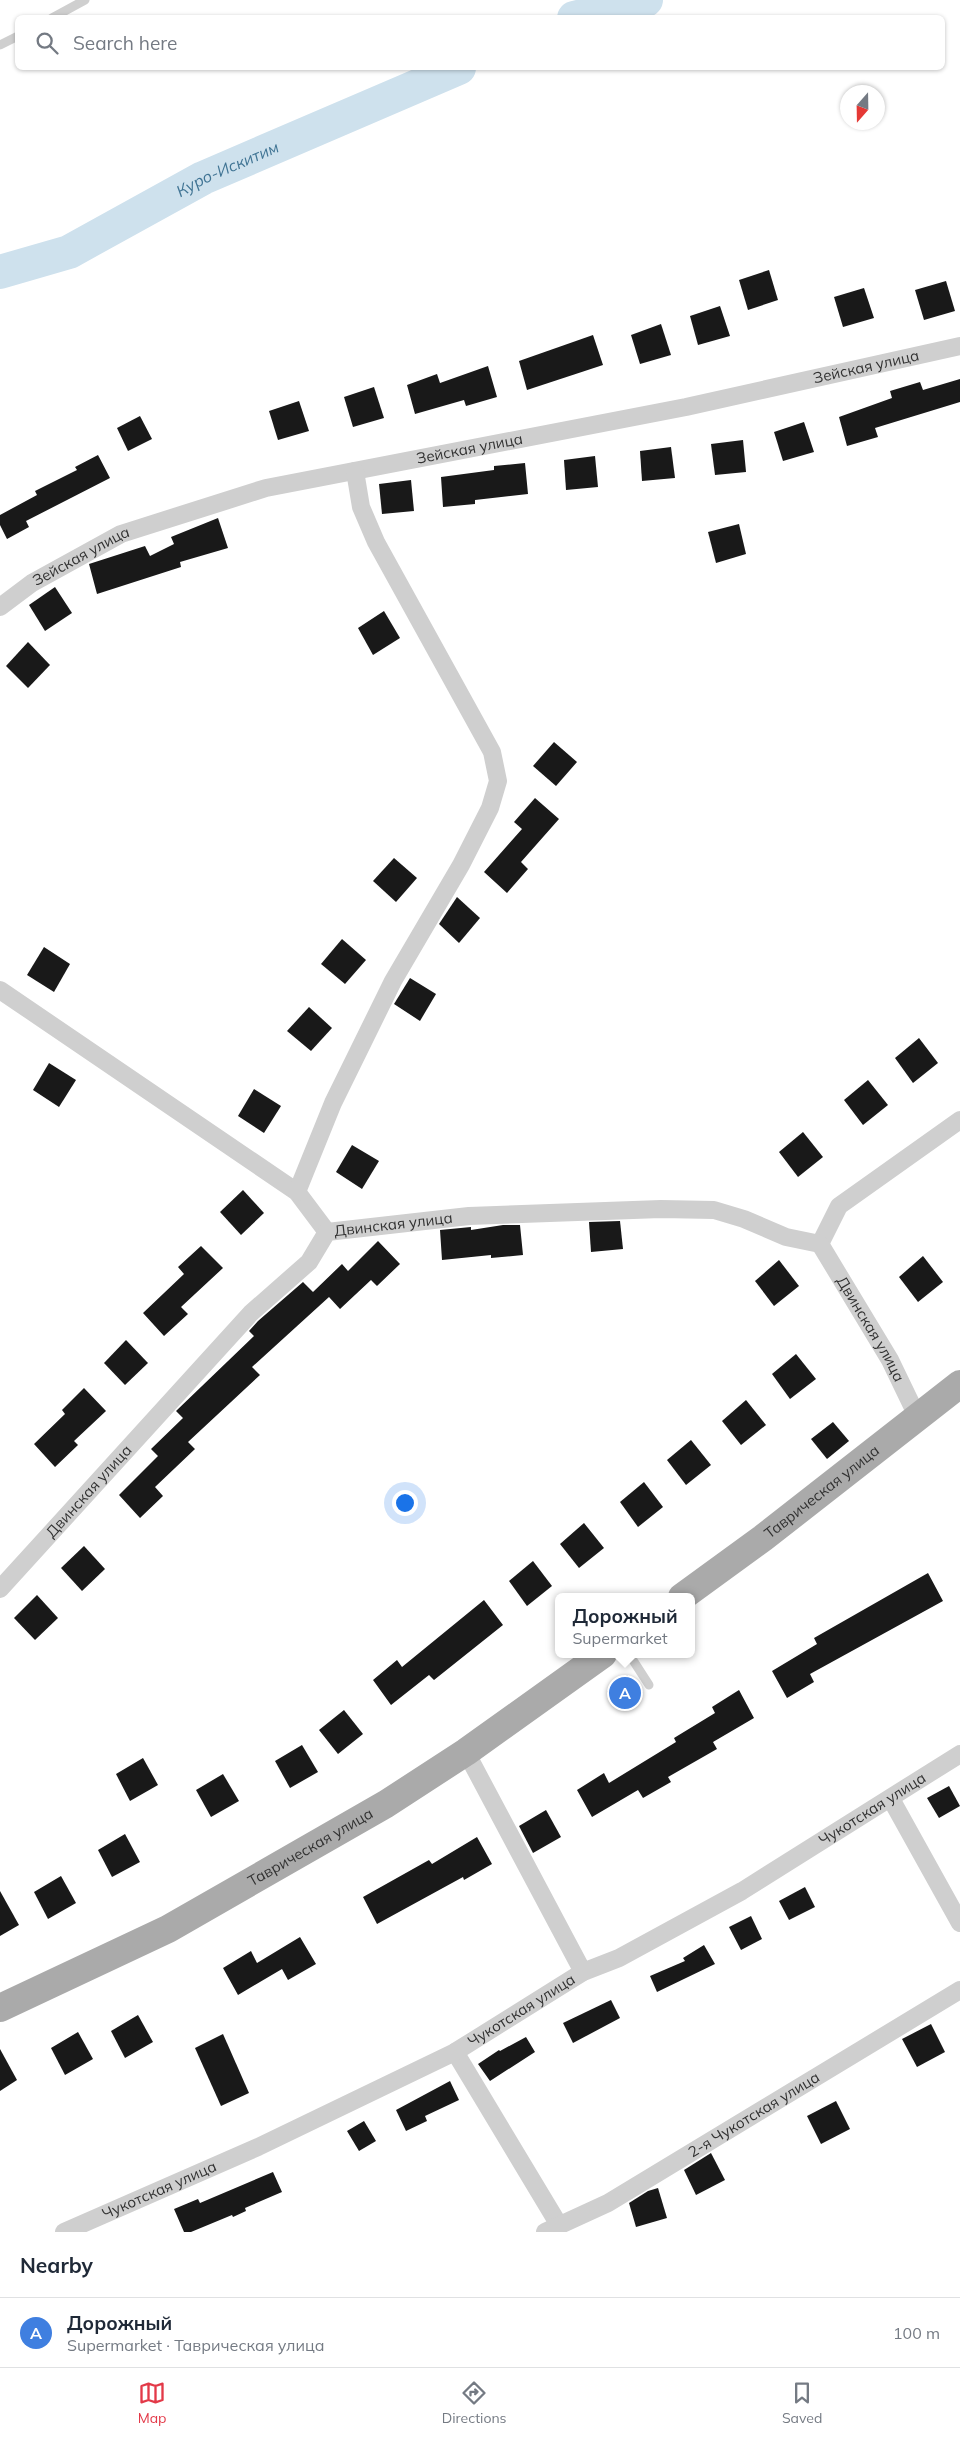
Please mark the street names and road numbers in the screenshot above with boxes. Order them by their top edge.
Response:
street label: Зейская улица [811,345,921,387]
street label: Зейская улица [415,429,524,468]
street label: Зейская улица [29,522,132,590]
street label: Двинская улица [333,1208,453,1240]
street label: Двинская улица [833,1273,909,1385]
street label: Двинская улица [41,1441,136,1541]
street label: Таврическая улица [760,1441,883,1542]
street label: Чукотская улица [815,1768,929,1849]
street label: Таврическая улица [244,1803,376,1890]
street label: Чукотская улица [464,1969,578,2051]
street label: 2-я Чукотская улица [684,2067,823,2161]
street label: Чукотская улица [99,2156,219,2223]

